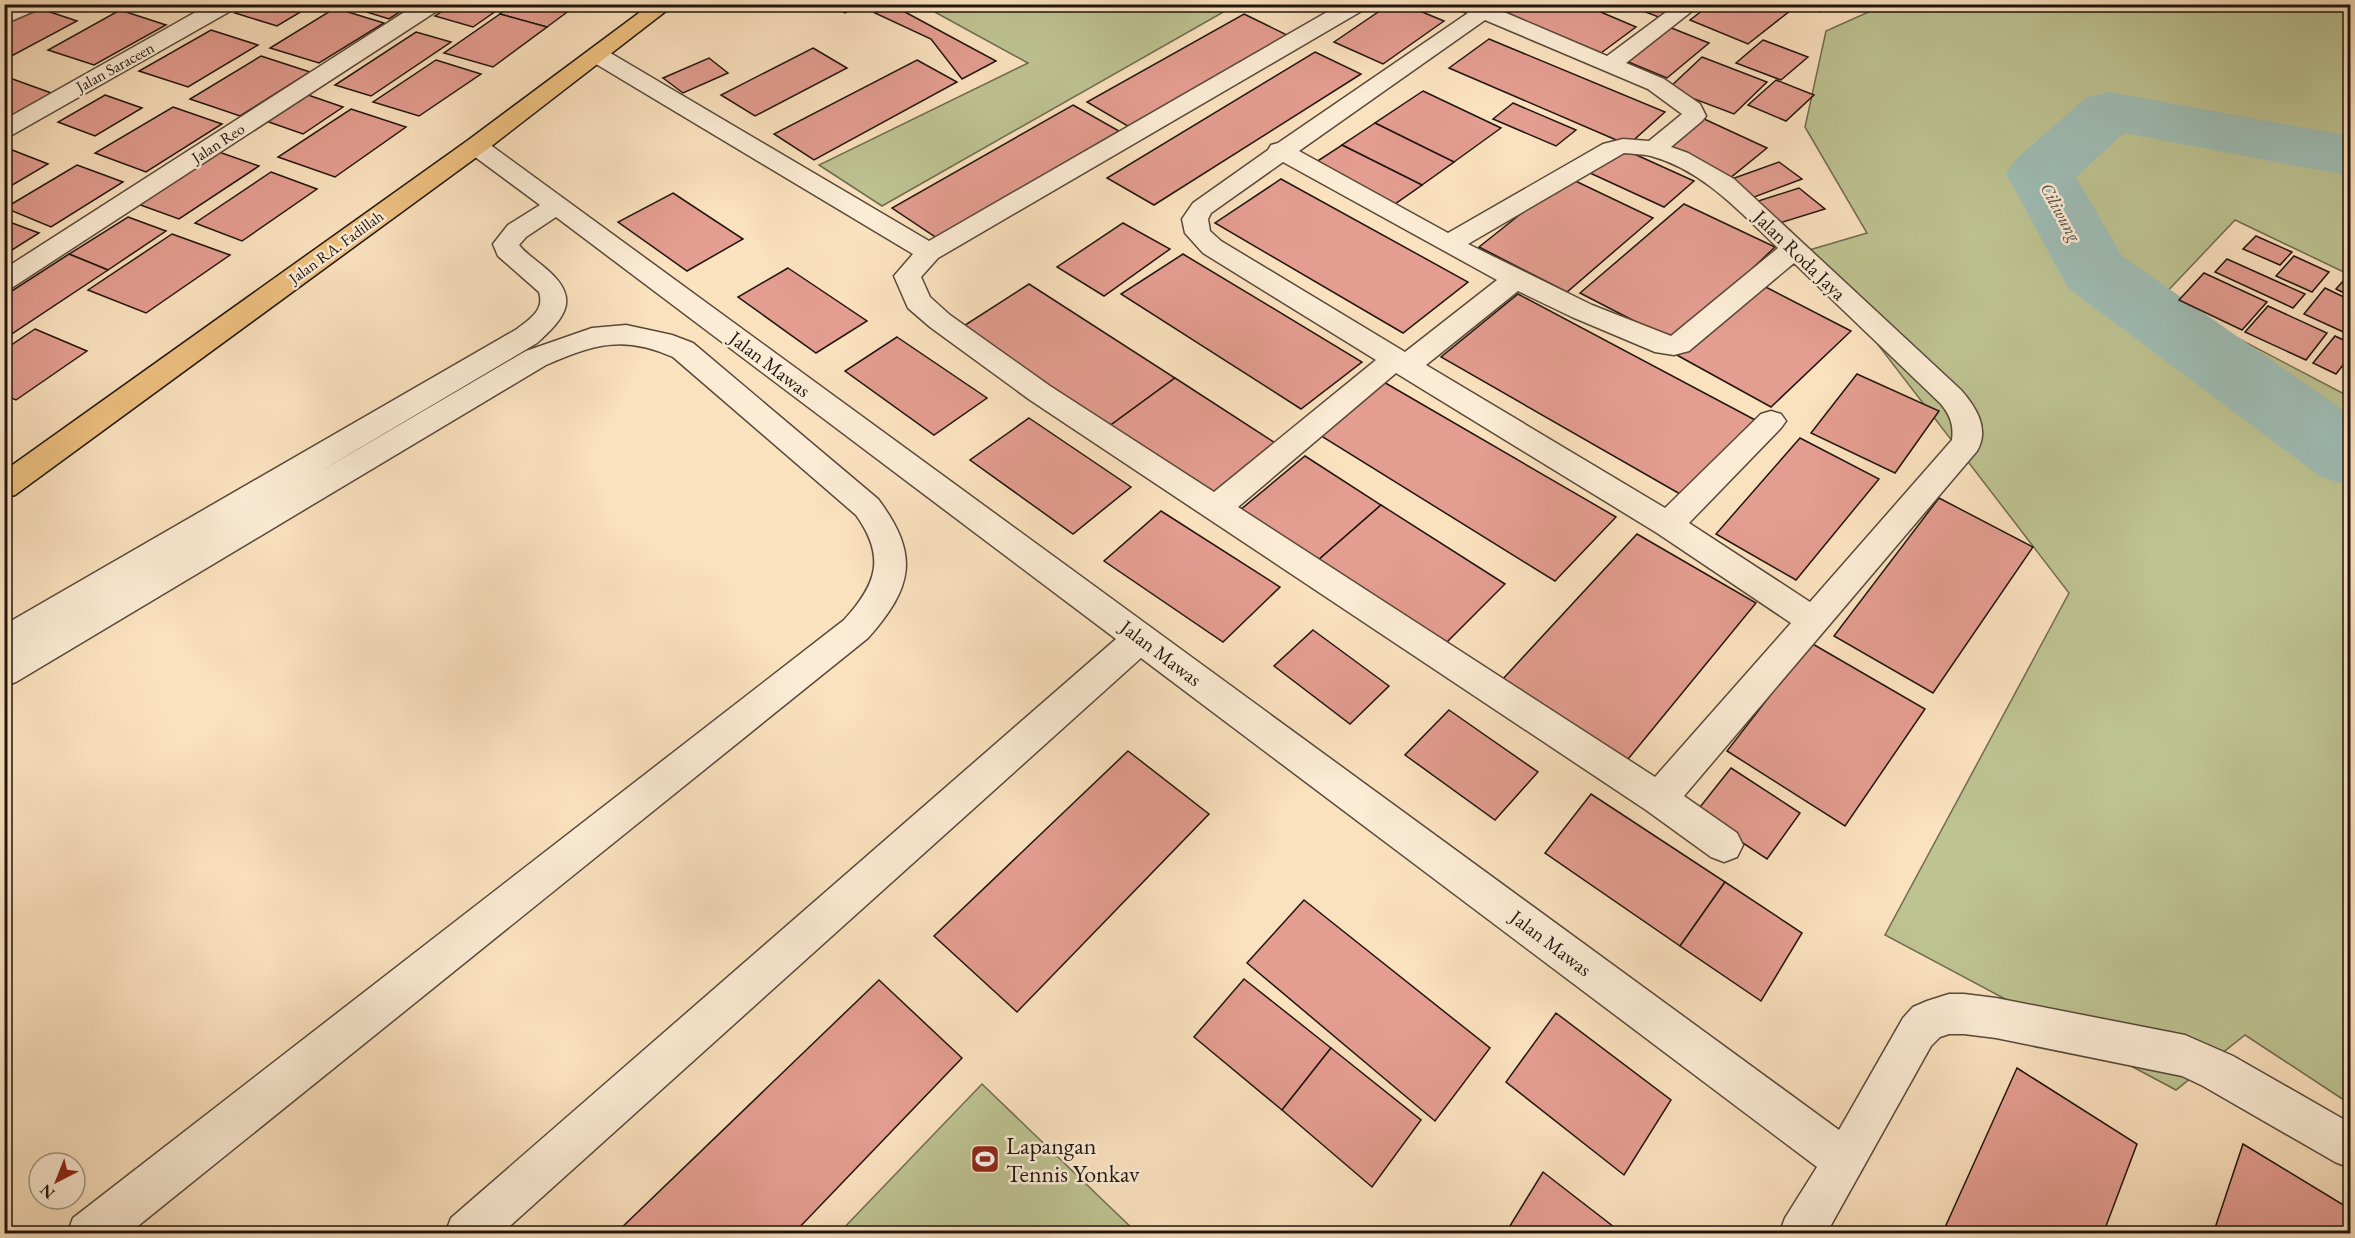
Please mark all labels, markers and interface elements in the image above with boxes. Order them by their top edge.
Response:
street label: Jalan Saraceen [70,37,158,98]
street label: Jalan Reo [186,118,249,169]
water label: Ciliwung [2035,179,2087,246]
street label: Jalan Roda Jaya [1747,203,1852,306]
street label: Jalan RA. Fadillah [283,206,388,290]
street label: Jalan Mawas [723,324,816,403]
street label: Jalan Mawas [1114,613,1207,692]
street label: Jalan Mawas [1504,903,1597,982]
place label: Lapangan Tennis Yonkav [1006,1130,1140,1189]
sports icon: Lapangan Tennis Yonkav [969,1143,1001,1175]
north arrow [27,1151,87,1211]
text: N [35,1180,59,1204]

